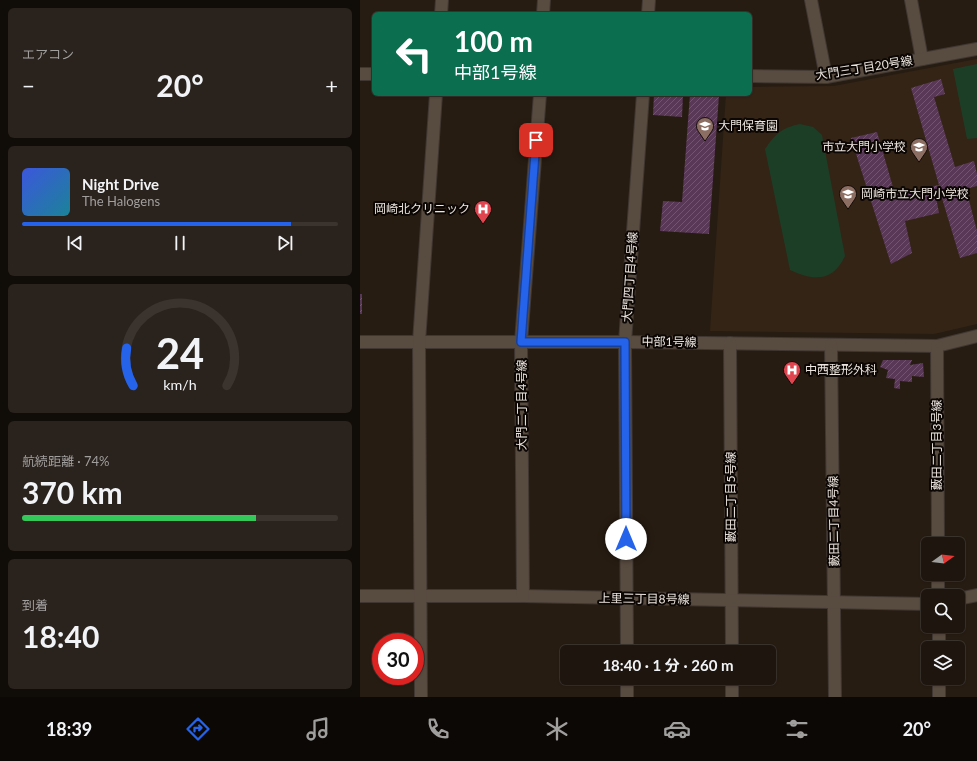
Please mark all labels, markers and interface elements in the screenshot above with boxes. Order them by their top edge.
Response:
text: 100 m [454,24,533,58]
icon: left [388,28,440,80]
text: エアコン [22,46,74,62]
street label: 大門三丁目20号線 [814,52,913,83]
text: 中部1号線 [454,61,536,83]
text: 20° [156,67,204,103]
text: − [22,72,35,99]
text: + [325,72,338,99]
school or university icon: 大門保育園 [695,116,715,141]
place label: 大門保育園 [718,118,778,133]
pin [519,123,553,157]
icon: arrive [525,129,547,151]
school or university icon: 市立大門小学校 [909,137,929,162]
place label: 市立大門小学校 [822,139,906,154]
text: Night Drive [82,175,159,193]
school or university icon: 岡崎市立大門小学校 [838,184,858,209]
place label: 岡崎市立大門小学校 [861,186,969,201]
text: The Halogens [82,193,160,209]
hospital icon: 岡崎北クリニック [473,199,493,224]
place label: 岡崎北クリニック [374,201,470,216]
street label: 大門四丁目4号線 [619,231,640,323]
icon: previous [64,232,86,254]
icon: pause [169,232,191,254]
icon: next [274,232,296,254]
text: 24 [156,328,204,378]
street label: 中部1号線 [641,334,697,349]
street label: 大門二丁目4号線 [514,360,529,450]
hospital icon: 中西整形外科 [782,360,802,385]
place label: 中西整形外科 [805,362,877,377]
text: km/h [163,376,197,393]
street label: 藪田二丁目3号線 [929,400,944,490]
street label: 藪田二丁目5号線 [723,452,738,542]
text: 航続距離 · 74% [22,453,110,469]
text: 370 km [22,474,123,510]
street label: 藪田二丁目4号線 [825,475,842,567]
position arrow [605,518,647,560]
north arrow [921,537,965,581]
map controls [921,537,965,685]
button: search [921,589,965,633]
street label: 上里三丁目8号線 [598,590,690,607]
text: 到着 [22,597,48,613]
text: 18:40 [22,618,99,654]
speed limit sign: 30 [372,633,424,685]
button: layers [921,641,965,685]
text: 18:40 · 1 分 · 260 m [602,656,734,674]
icon: directions [184,715,212,743]
icon: music [304,715,332,743]
icon: phone [424,715,452,743]
icon: climate [543,715,571,743]
icon: car [663,715,691,743]
icon: filters [783,715,811,743]
text: 18:39 [46,718,92,740]
text: 20° [903,718,931,740]

